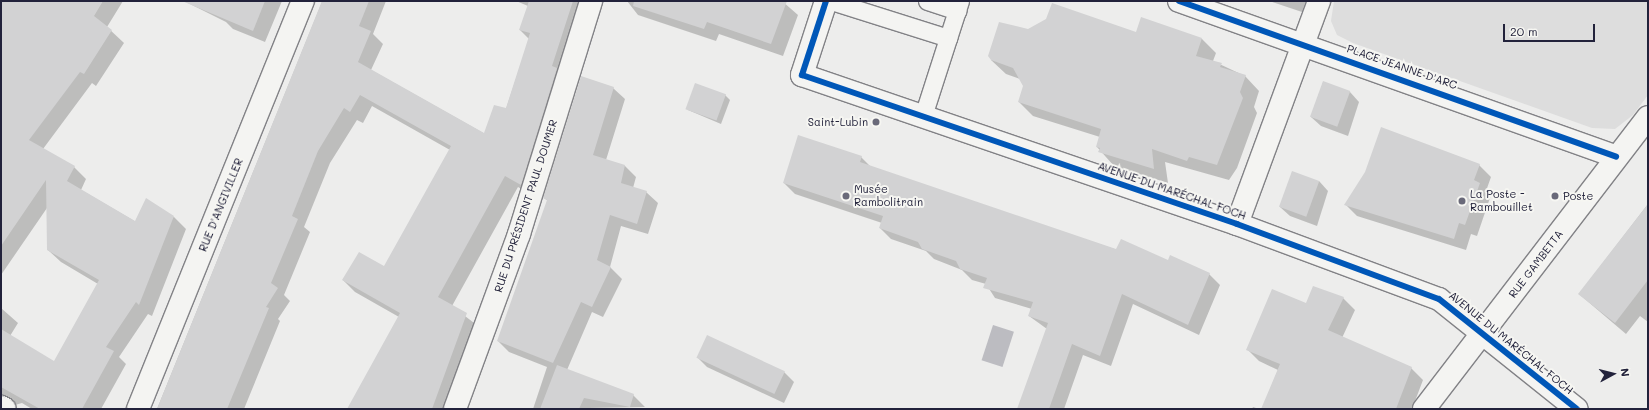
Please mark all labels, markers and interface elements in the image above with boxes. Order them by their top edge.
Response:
scale bar [1505,16,1597,42]
text: 20 m [1510,23,1538,39]
street label: PLACE JEANNE D'ARC [1345,42,1459,92]
place label: Saint-Lubin [808,115,868,129]
marker: Saint-Lubin [871,117,881,127]
street label: RUE DU PRÉSIDENT PAUL DOUMER [492,118,560,294]
street label: RUE D'ANGIVILLER [196,156,246,254]
street label: AVENUE DU MARÉCHAL FOCH [1096,159,1248,223]
place label: Musée Rambolitrain [854,183,923,209]
place label: La Poste - Rambouillet [1470,188,1533,214]
place label: Poste [1563,189,1593,203]
marker: Musée Rambolitrain [841,191,851,201]
marker: Poste [1550,191,1560,201]
marker: La Poste - Rambouillet [1457,196,1467,206]
street label: RUE GAMBETTA [1506,227,1566,301]
street label: AVENUE DU MARÉCHAL FOCH [1446,289,1576,397]
north arrow [1593,354,1633,394]
text: N [1617,367,1633,378]

